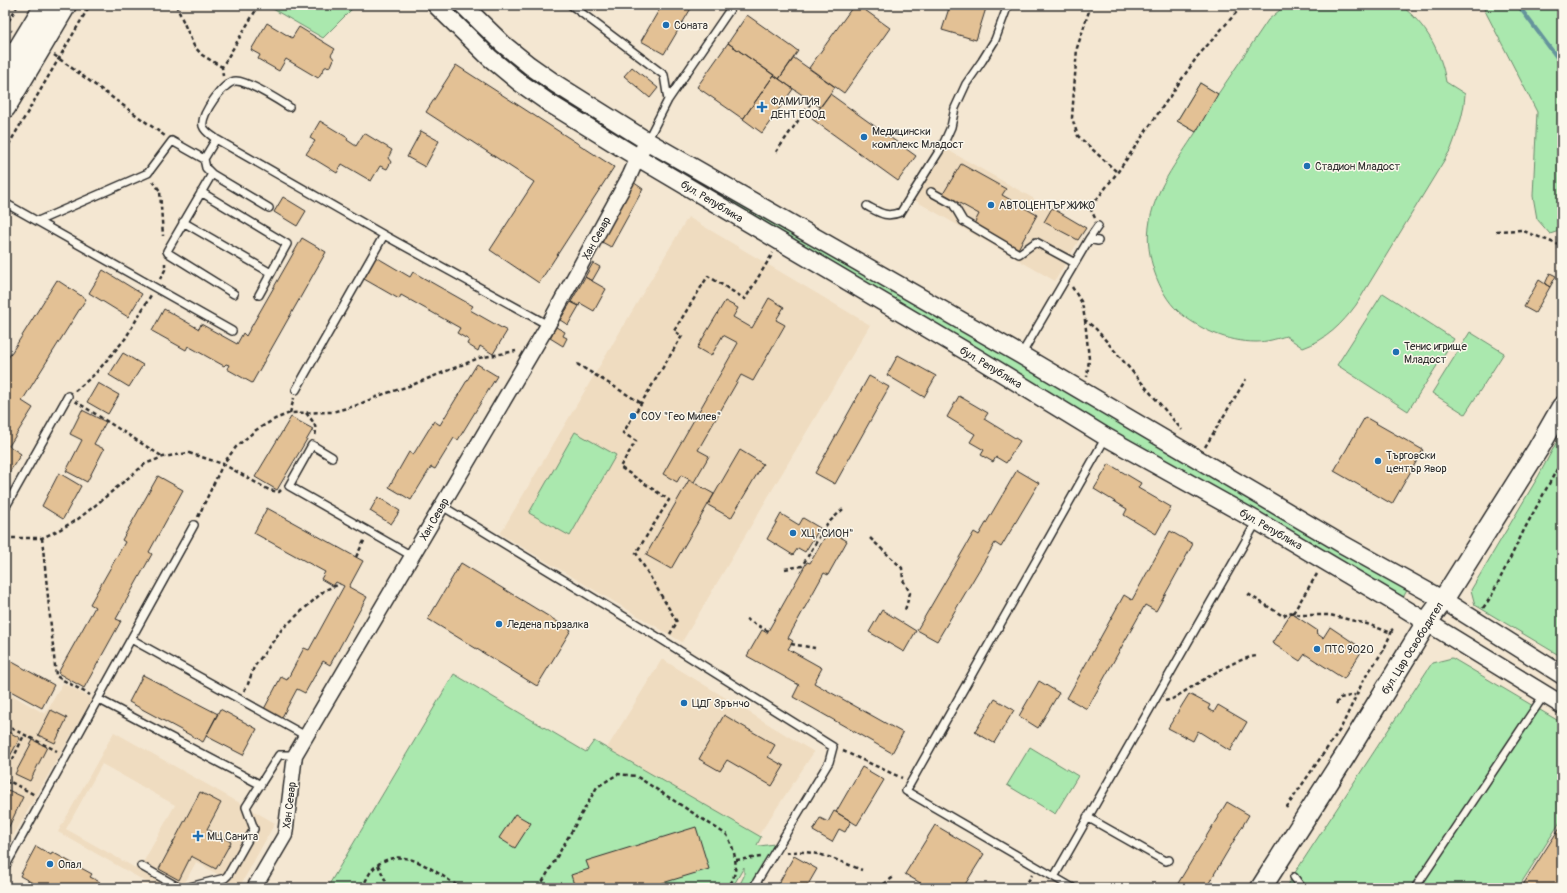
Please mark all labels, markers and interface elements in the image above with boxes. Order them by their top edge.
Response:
place label: Соната [674,19,708,32]
marker: Соната [661,20,671,30]
place label: ФАМИЛИЯ ДЕНТ ЕООД [770,95,825,121]
marker: ФАМИЛИЯ ДЕНТ ЕООД [756,101,768,113]
place label: Медицински комплекс Младост [872,125,964,151]
marker: Медицински комплекс Младост [859,132,869,142]
place label: Стадион Младост [1315,160,1400,173]
marker: Стадион Младост [1302,161,1312,171]
street label: бул. Република [678,178,745,225]
place label: АВТОЦЕНТЪР ЖИЖО [999,199,1095,212]
marker: АВТОЦЕНТЪР ЖИЖО [986,200,996,210]
street label: Хан Севар [579,215,613,262]
place label: Тенис игрище Младост [1404,340,1468,366]
street label: бул. Република [957,344,1024,391]
marker: Тенис игрище Младост [1391,347,1401,357]
place label: СОУ "Гео Милев" [641,410,721,423]
marker: СОУ "Гео Милев" [628,411,638,421]
place label: Търговски център Явор [1386,449,1447,475]
marker: Търговски център Явор [1373,456,1383,466]
street label: Хан Севар [417,496,452,543]
street label: бул. Република [1237,506,1305,553]
place label: ХЦ "СИОН" [801,527,853,540]
marker: ХЦ "СИОН" [788,528,798,538]
street label: бул. Цар Освободител [1379,600,1446,697]
place label: Ледена пързалка [506,618,589,631]
marker: Ледена пързалка [494,619,504,629]
place label: ПТС 9020 [1325,643,1374,656]
marker: ПТС 9020 [1312,644,1322,654]
place label: ЦДГ Зрънчо [692,697,750,710]
marker: ЦДГ Зрънчо [679,698,689,708]
street label: Хан Севар [280,781,299,829]
marker: МЦ Санита [192,830,204,842]
place label: МЦ Санита [207,830,258,843]
place label: Опал [58,858,82,871]
marker: Опал [45,859,55,869]

